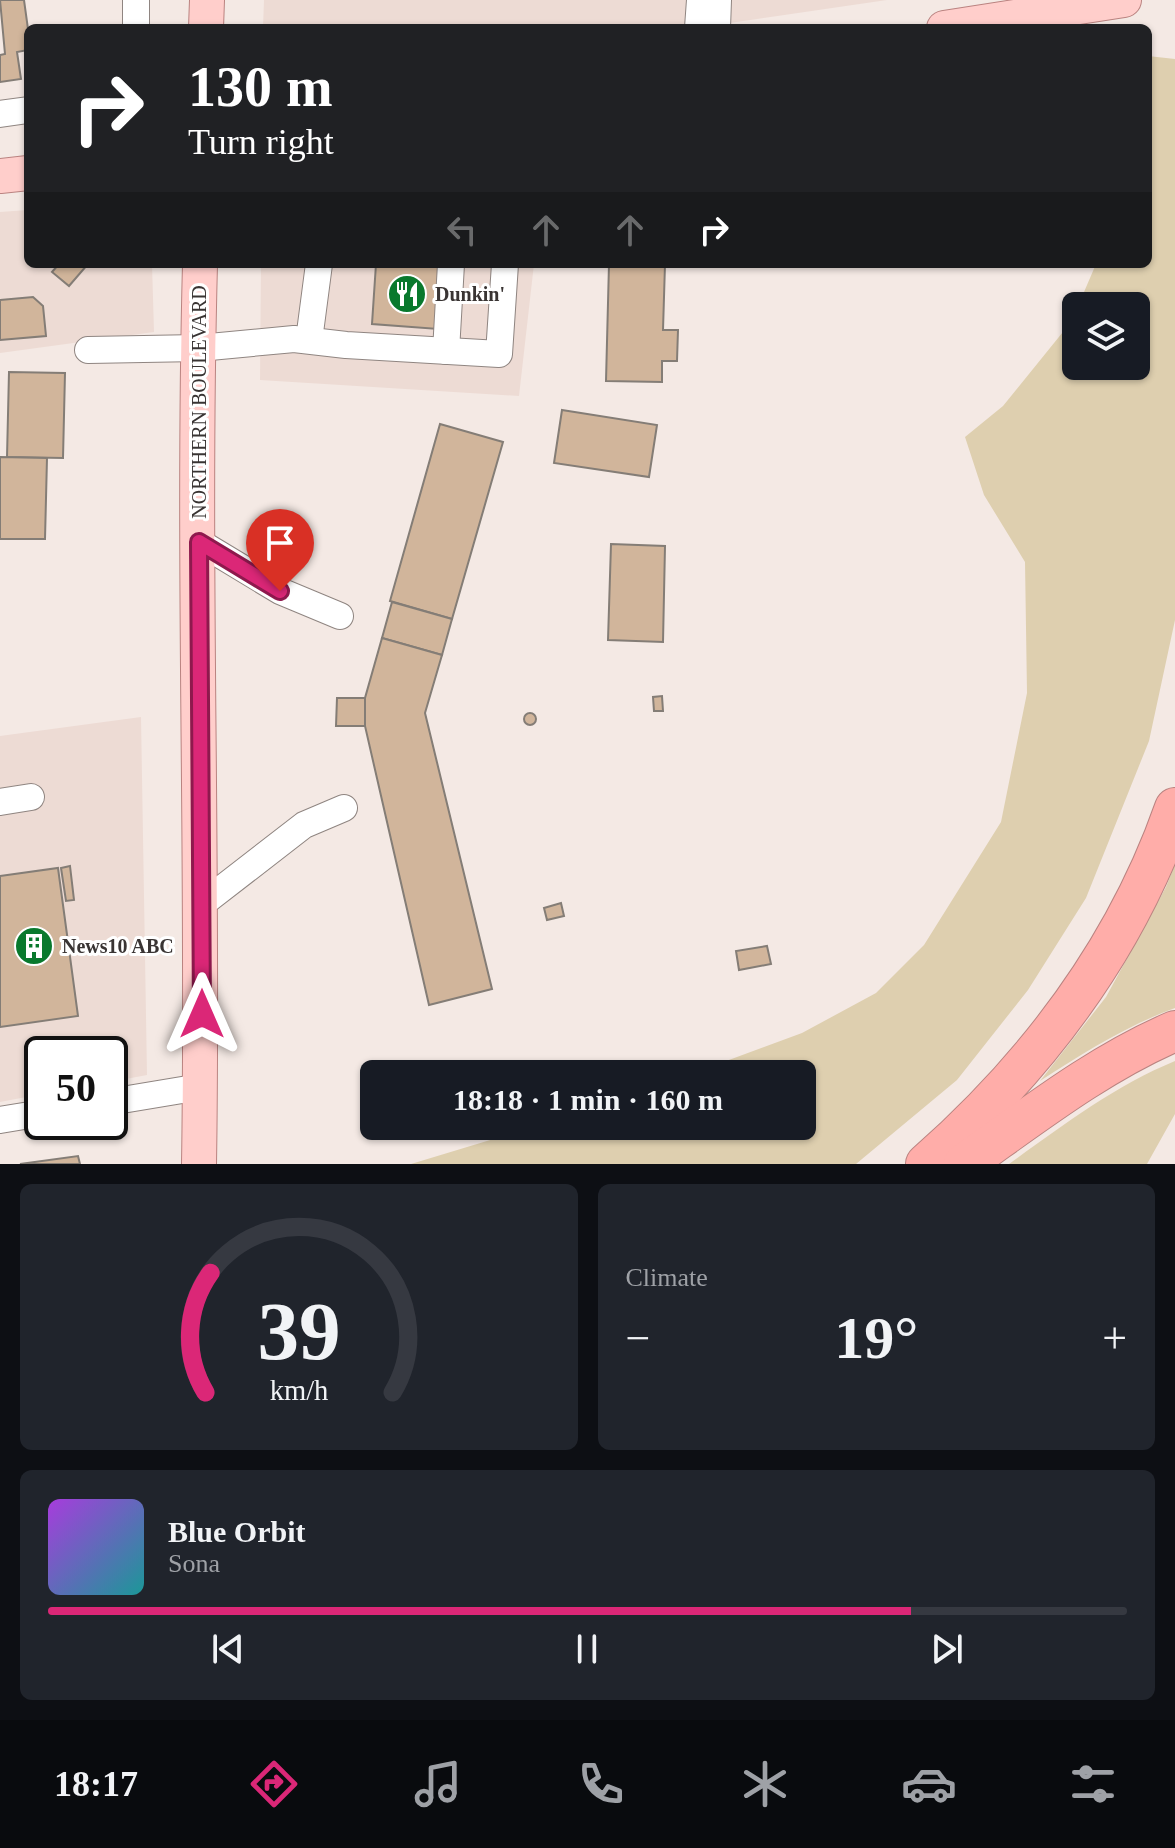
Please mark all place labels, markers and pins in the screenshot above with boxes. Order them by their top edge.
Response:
restaurant icon: Dunkin' [386,273,428,315]
place label: Dunkin' [435,283,505,305]
pin [246,509,314,591]
building icon: News10 ABC [13,925,55,967]
place label: News10 ABC [62,935,174,957]

